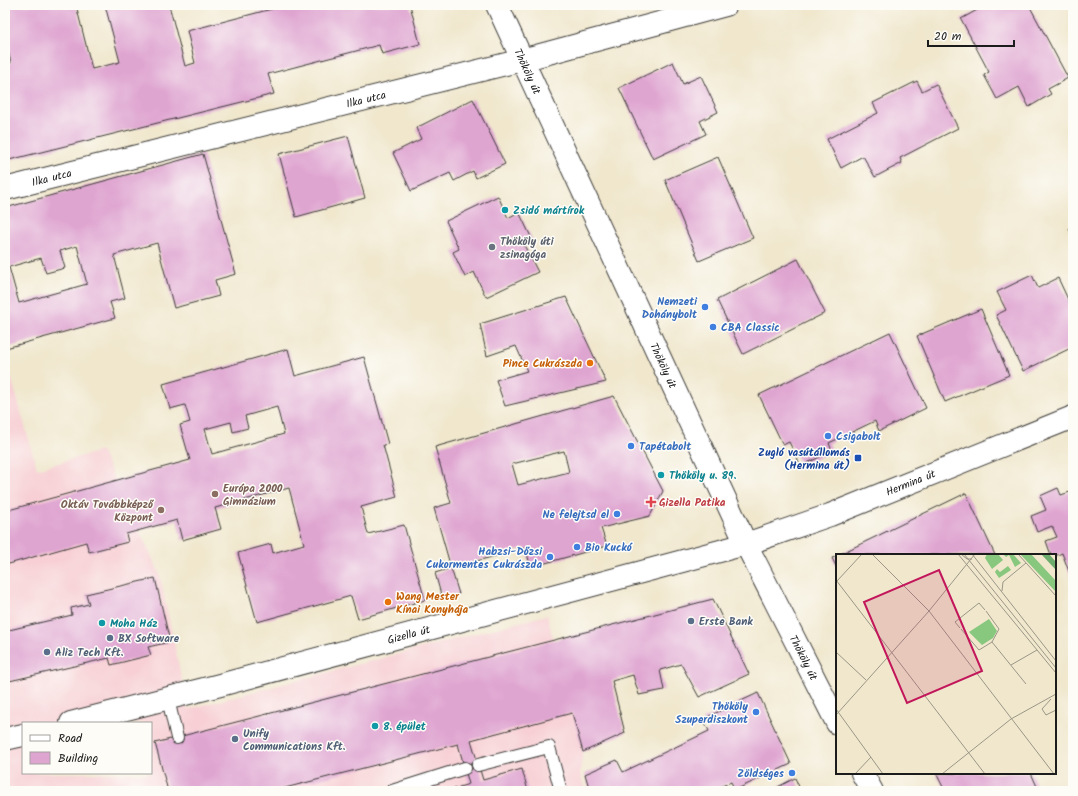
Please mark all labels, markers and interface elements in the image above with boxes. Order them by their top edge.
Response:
scale bar [928,22,1014,48]
text: 20 m [934,27,962,46]
street label: Thököly út [508,46,545,98]
street label: Ilka utca [344,86,388,114]
street label: Ilka utca [30,165,74,192]
place label: Zsidó mártírok [513,202,585,220]
marker: Zsidó mártírok [500,205,510,215]
place label: Thököly úti zsinagóga [500,233,555,264]
marker: Thököly úti zsinagóga [487,242,497,252]
place label: Nemzeti Dohánybolt [642,293,698,324]
marker: Nemzeti Dohánybolt [700,302,710,312]
place label: CBA Classic [721,319,780,337]
marker: CBA Classic [708,322,718,332]
street label: Thököly út [644,340,681,392]
place label: Pince Cukrászda [503,355,582,373]
marker: Pince Cukrászda [585,358,595,368]
place label: Csigabolt [836,428,882,446]
marker: Csigabolt [823,431,833,441]
place label: Tapétabolt [639,438,692,456]
marker: Tapétabolt [626,441,636,451]
place label: Zugló vasútállomás (Hermina út) [758,444,851,475]
marker: Zugló vasútállomás (Hermina út) [853,453,863,463]
street label: Hermina út [883,465,939,502]
place label: Thököly u. 89. [669,467,737,485]
marker: Thököly u. 89. [656,470,666,480]
place label: Európa 2000 Gimnázium [223,480,283,511]
marker: Európa 2000 Gimnázium [210,489,220,499]
place label: Gizella Patika [659,494,726,512]
place label: Oktáv Továbbképző Központ [61,496,154,527]
marker: Gizella Patika [646,497,656,507]
marker: Oktáv Továbbképző Központ [156,505,166,515]
place label: Ne felejtsd el [543,506,609,524]
marker: Ne felejtsd el [612,509,622,519]
place label: Bio Kuckó [585,539,633,557]
marker: Bio Kuckó [572,542,582,552]
place label: Habzsi-Dőzsi Cukormentes Cukrászda [426,543,543,574]
marker: Habzsi-Dőzsi Cukormentes Cukrászda [545,552,555,562]
inset map [836,554,1056,774]
place label: Wang Mester Kínai Konyhája [396,588,468,619]
marker: Wang Mester Kínai Konyhája [383,597,393,607]
place label: Erste Bank [699,613,753,631]
place label: Moha Ház [110,615,158,633]
marker: Erste Bank [686,616,696,626]
marker: Moha Ház [97,618,107,628]
street label: Gizella út [385,621,433,650]
place label: BX Software [118,630,180,648]
street label: Thököly út [784,632,822,684]
marker: BX Software [105,633,115,643]
place label: Aliz Tech Kft. [55,644,124,662]
marker: Aliz Tech Kft. [42,647,52,657]
place label: Thököly Szuperdiszkont [675,698,749,729]
marker: Thököly Szuperdiszkont [751,707,761,717]
place label: 8. épület [383,718,427,736]
marker: 8. épület [370,721,380,731]
legend [22,722,152,774]
place label: Unify Communications Kft. [243,725,346,756]
text: Road [58,729,83,748]
marker: Unify Communications Kft. [230,734,240,744]
text: Building [58,749,98,768]
place label: Zöldséges [737,765,785,783]
marker: Zöldséges [787,768,797,778]

